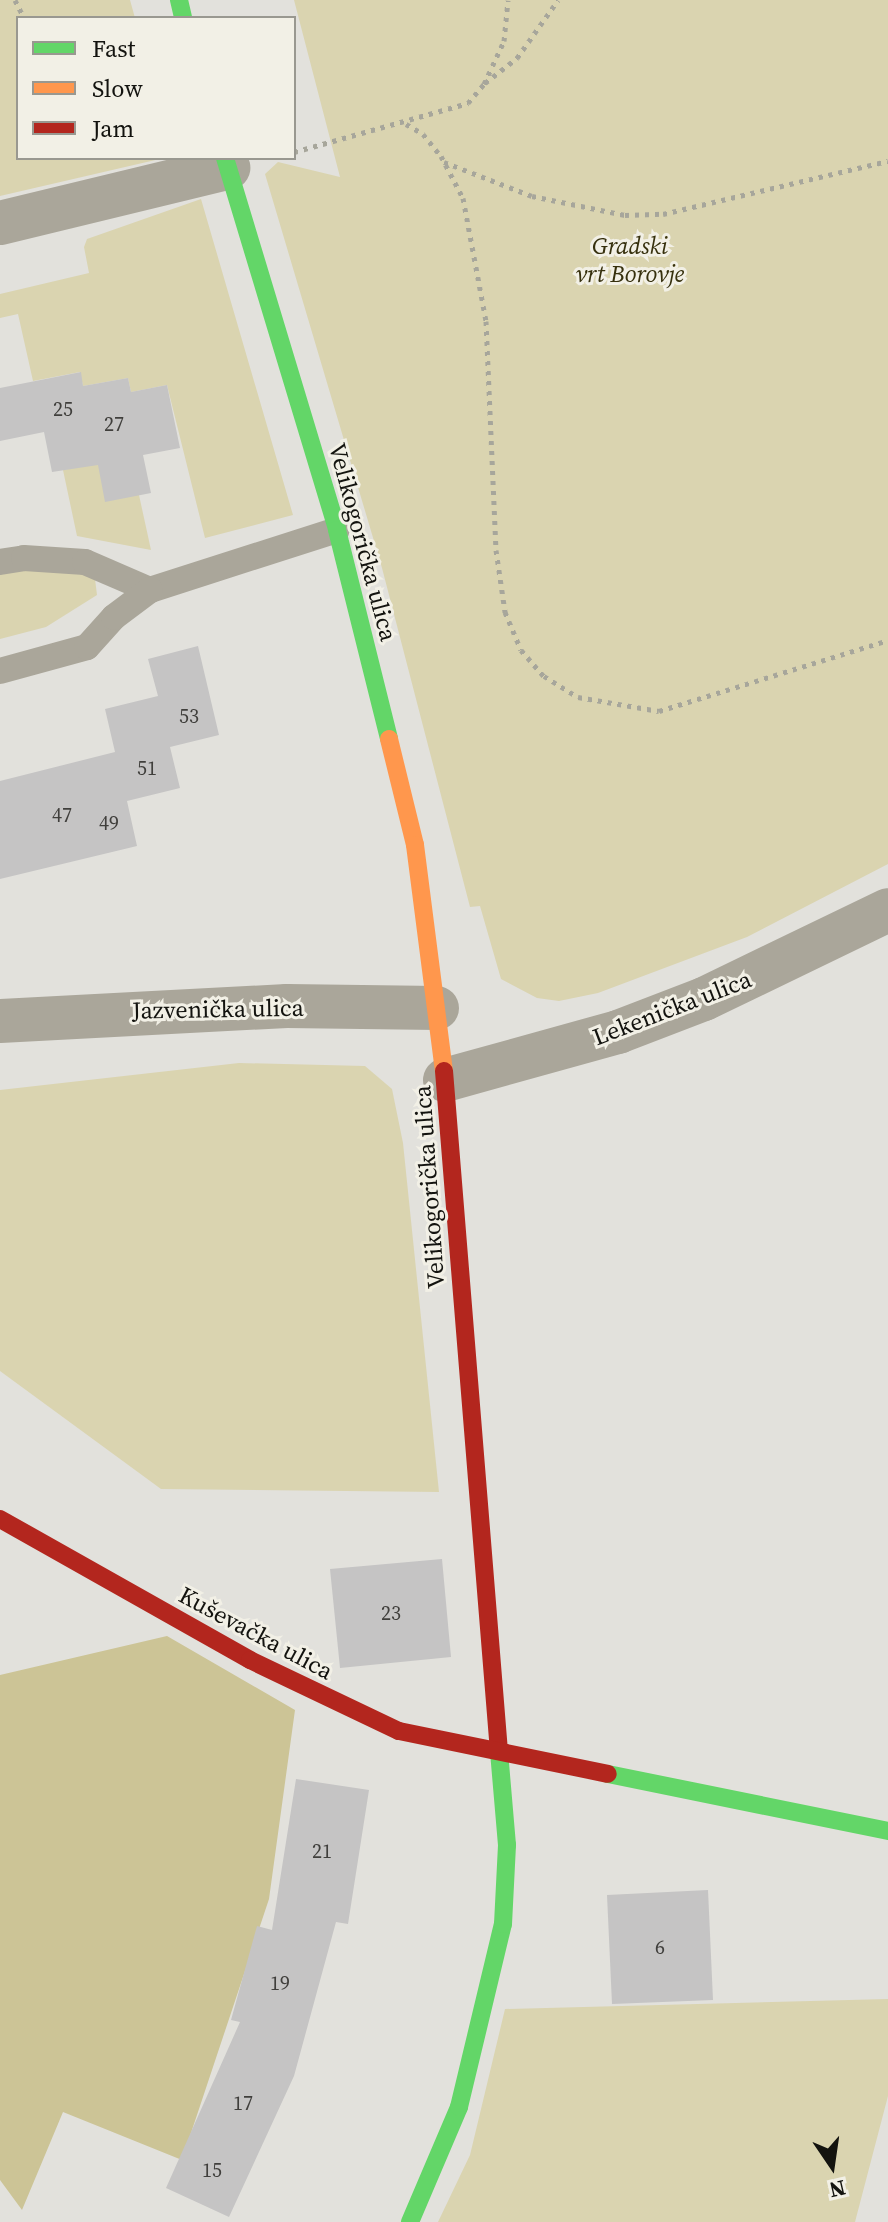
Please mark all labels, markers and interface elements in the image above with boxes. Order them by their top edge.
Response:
legend [16,16,296,160]
text: Fast [92,32,135,65]
text: Slow [92,72,143,105]
text: Jam [92,112,134,145]
park label: Gradski vrt Borovje [576,232,684,288]
house number: 25 [53,397,73,421]
house number: 27 [104,412,124,436]
street label: Velikogorička ulica [323,440,403,644]
house number: 53 [179,704,199,728]
house number: 51 [137,756,157,780]
house number: 47 [52,803,72,827]
house number: 49 [99,811,119,835]
street label: Lekenička ulica [589,965,755,1051]
street label: Jazvenička ulica [132,993,304,1025]
street label: Velikogorička ulica [408,1084,450,1290]
street label: Kuševačka ulica [174,1580,338,1686]
house number: 23 [381,1601,401,1625]
house number: 21 [312,1839,332,1863]
house number: 6 [655,1935,665,1959]
house number: 19 [270,1971,290,1995]
house number: 17 [233,2091,253,2115]
north arrow [792,2126,872,2206]
house number: 15 [202,2158,222,2182]
text: N [826,2173,849,2206]

